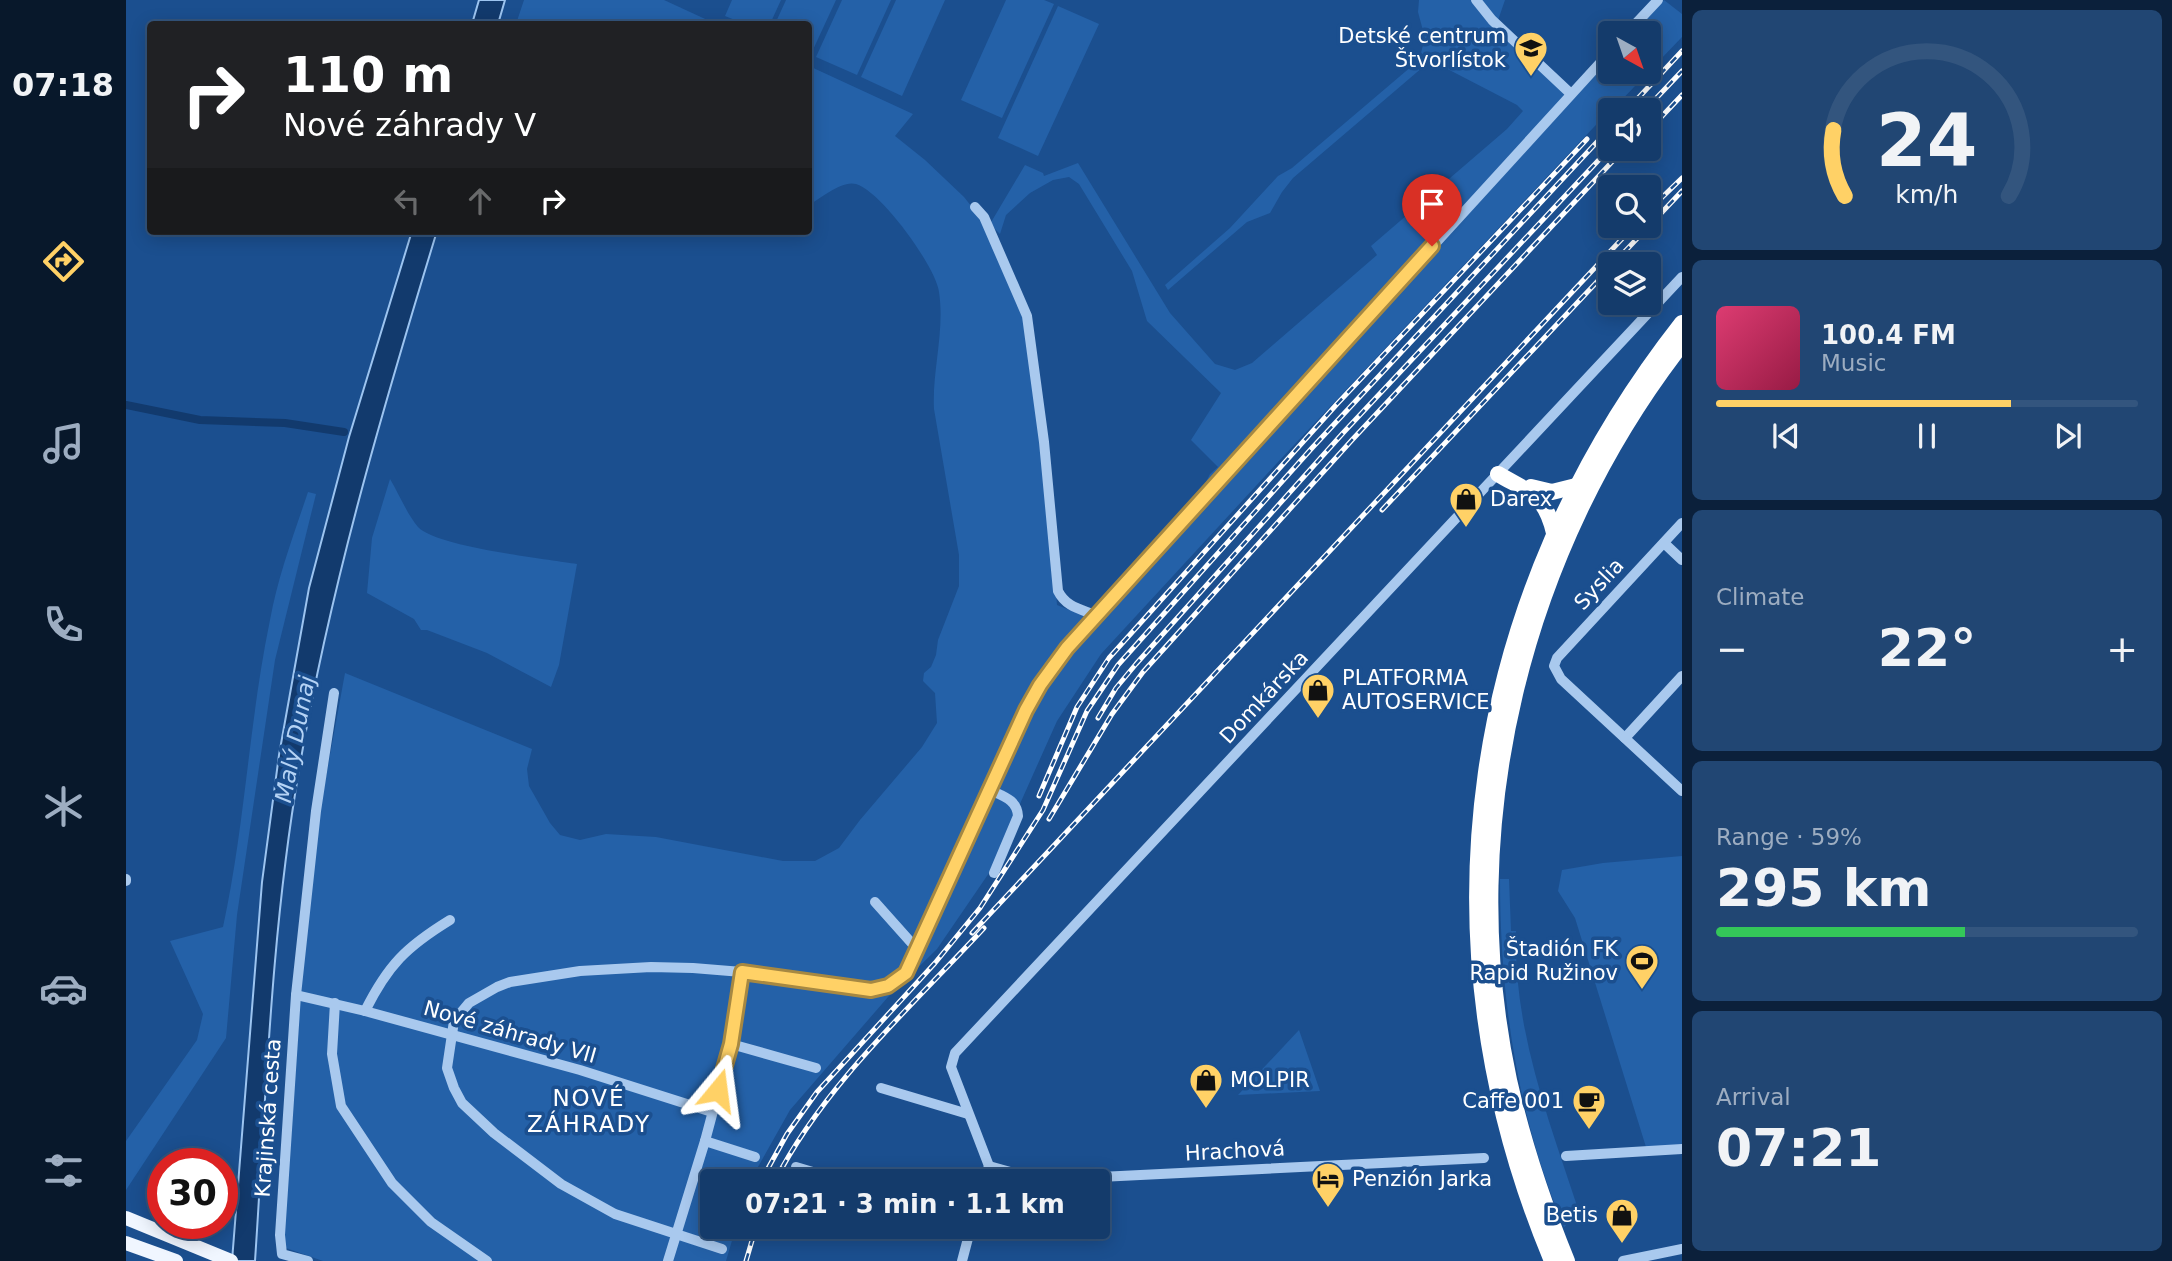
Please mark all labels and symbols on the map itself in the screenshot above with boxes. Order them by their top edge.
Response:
north arrow [1598,21,1661,84]
place label: Detské centrum Štvorlístok [1338,24,1507,72]
school or university icon: Detské centrum Štvorlístok [1512,29,1550,78]
pin [1402,174,1462,246]
shop icon: Darex [1447,480,1485,529]
place label: Darex [1490,487,1552,511]
street label: Syslia [1569,553,1629,615]
street label: Domkárska [1215,646,1313,748]
place label: PLATFORMA AUTOSERVICE [1342,666,1490,714]
shop icon: PLATFORMA AUTOSERVICE [1299,671,1337,720]
water label: Malý Dunaj [270,673,320,805]
place label: Štadión FK Rapid Ružinov [1469,936,1619,985]
sports icon: Štadión FK Rapid Ružinov [1623,942,1661,991]
street label: Nové záhrady VII [421,996,599,1068]
street label: Krajinská cesta [250,1038,286,1198]
position arrow [681,1053,755,1127]
shop icon: MOLPIR [1187,1061,1225,1110]
place label: MOLPIR [1230,1068,1310,1092]
cafe icon: Caffe 001 [1570,1082,1608,1131]
district label: NOVÉ ZÁHRADY [527,1084,651,1137]
place label: Caffe 001 [1462,1089,1564,1113]
street label: Hrachová [1184,1136,1286,1166]
speed limit sign: 30 [147,1148,238,1239]
hotel icon: Penzión Jarka [1309,1160,1347,1209]
place label: Penzión Jarka [1352,1167,1492,1191]
shop icon: Betis [1603,1196,1641,1245]
place label: Betis [1546,1203,1598,1227]

